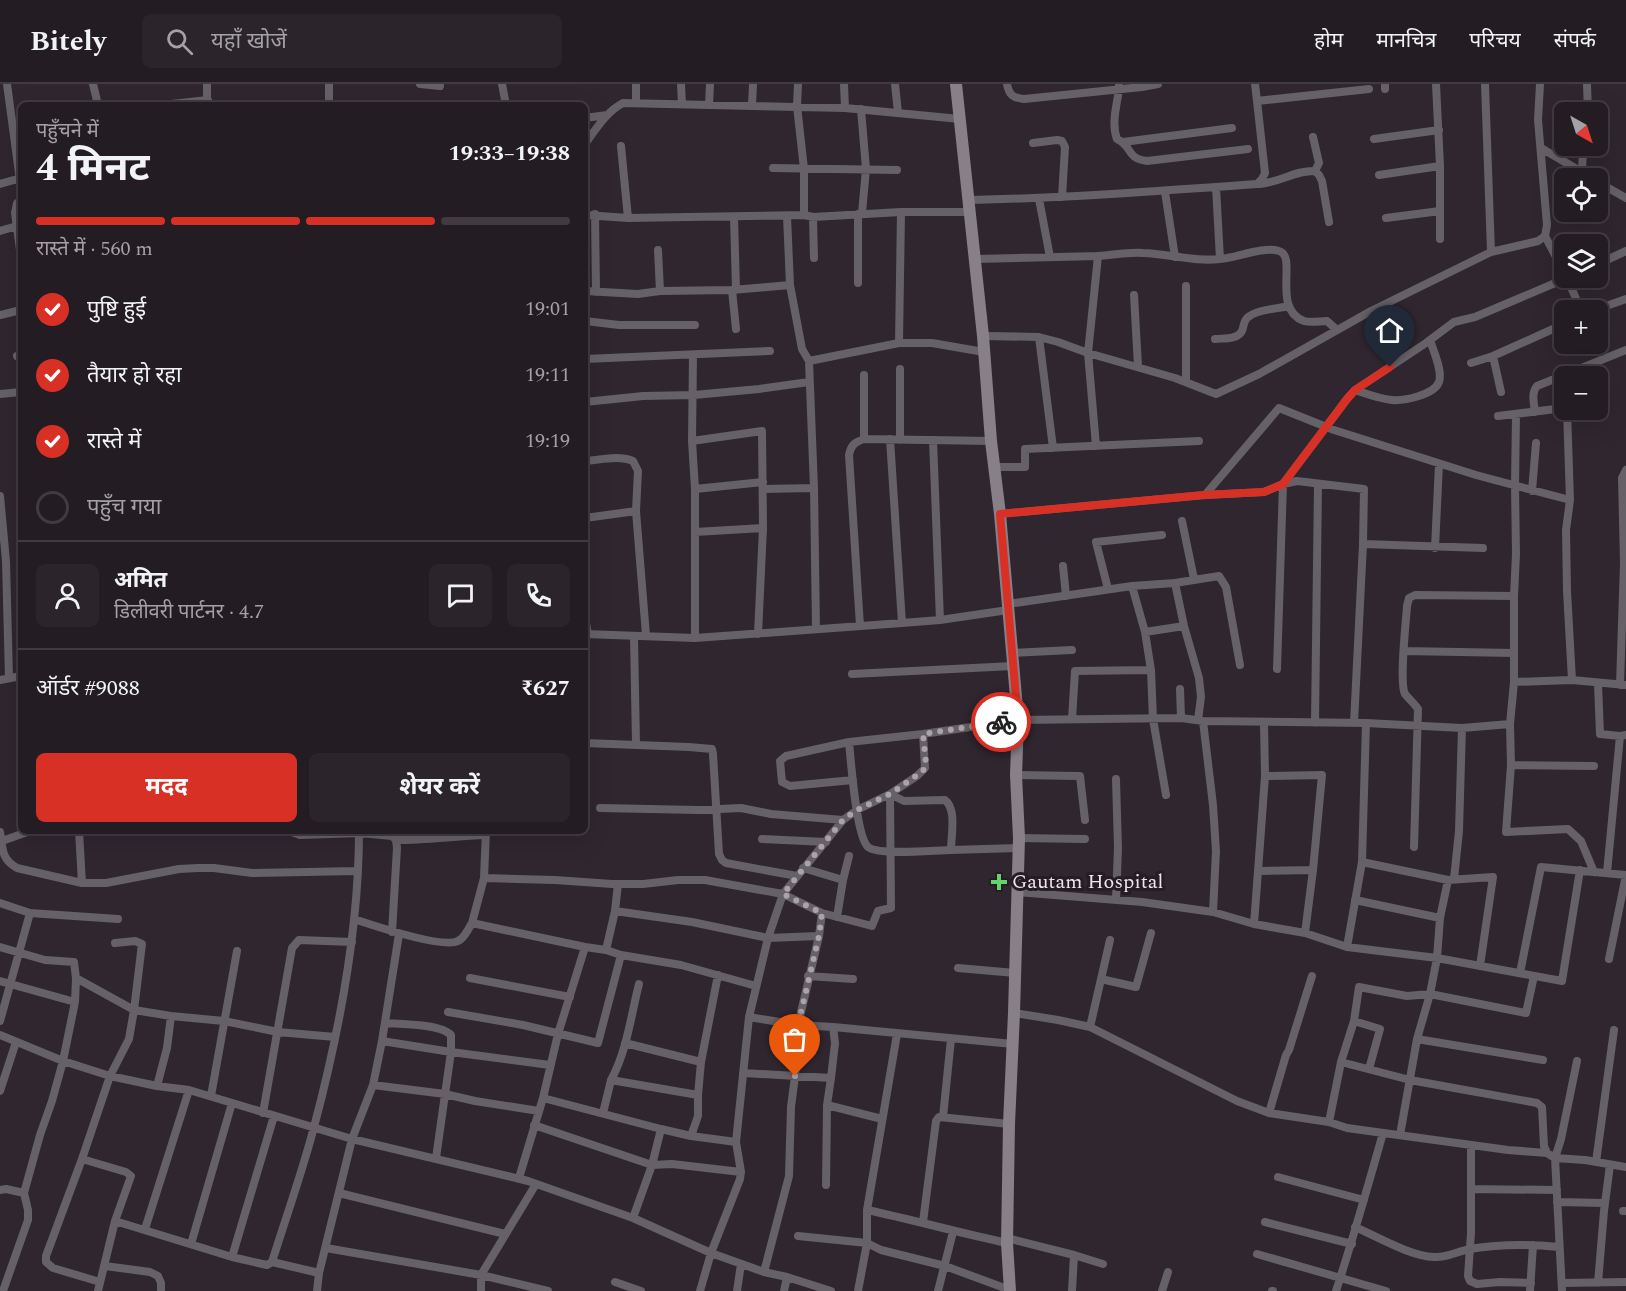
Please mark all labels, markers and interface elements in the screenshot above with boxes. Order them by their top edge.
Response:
search box [142,14,562,68]
text: Bitely [30,20,106,63]
icon: search [163,25,196,58]
text: यहाँ खोजें [211,25,287,58]
text: होम [1314,25,1343,57]
text: मानचित्र [1376,25,1436,57]
text: परिचय [1469,25,1521,57]
text: संपर्क [1554,25,1596,57]
north arrow [1554,102,1608,156]
map controls [1554,102,1608,420]
text: पहुँचने में [36,116,99,146]
text: 19:33–19:38 [448,137,570,170]
text: 4 मिनट [36,139,150,198]
button: locate [1554,168,1608,222]
text: रास्ते में · 560 m [36,234,153,264]
button: layers [1554,234,1608,288]
icon: check [36,293,69,326]
text: पुष्टि हुई [87,293,146,326]
text: 19:01 [525,294,570,324]
button: + [1554,300,1608,354]
pin [1364,305,1415,367]
icon: home [1373,314,1406,347]
icon: check [36,359,69,392]
text: तैयार हो रहा [87,359,182,392]
text: 19:11 [525,360,570,390]
button: − [1554,366,1608,420]
icon: check [36,425,69,458]
text: रास्ते में [87,425,141,458]
text: 19:19 [525,426,570,456]
text: पहुँच गया [87,491,162,524]
button: person [36,564,99,627]
text: अमित [114,564,167,597]
button: chat [429,564,492,627]
button: phone [507,564,570,627]
text: डिलीवरी पार्टनर · 4.7 [114,597,264,627]
text: ऑर्डर #9088 [36,672,140,705]
text: ₹627 [521,672,570,705]
courier [971,692,1031,752]
icon: bike [985,706,1018,739]
button: मदद [36,753,297,822]
button: शेयर करें [309,753,570,822]
place label: Gautam Hospital [1012,867,1163,897]
marker: Gautam Hospital [990,873,1008,891]
pin [769,1014,820,1076]
icon: bag [778,1023,811,1056]

